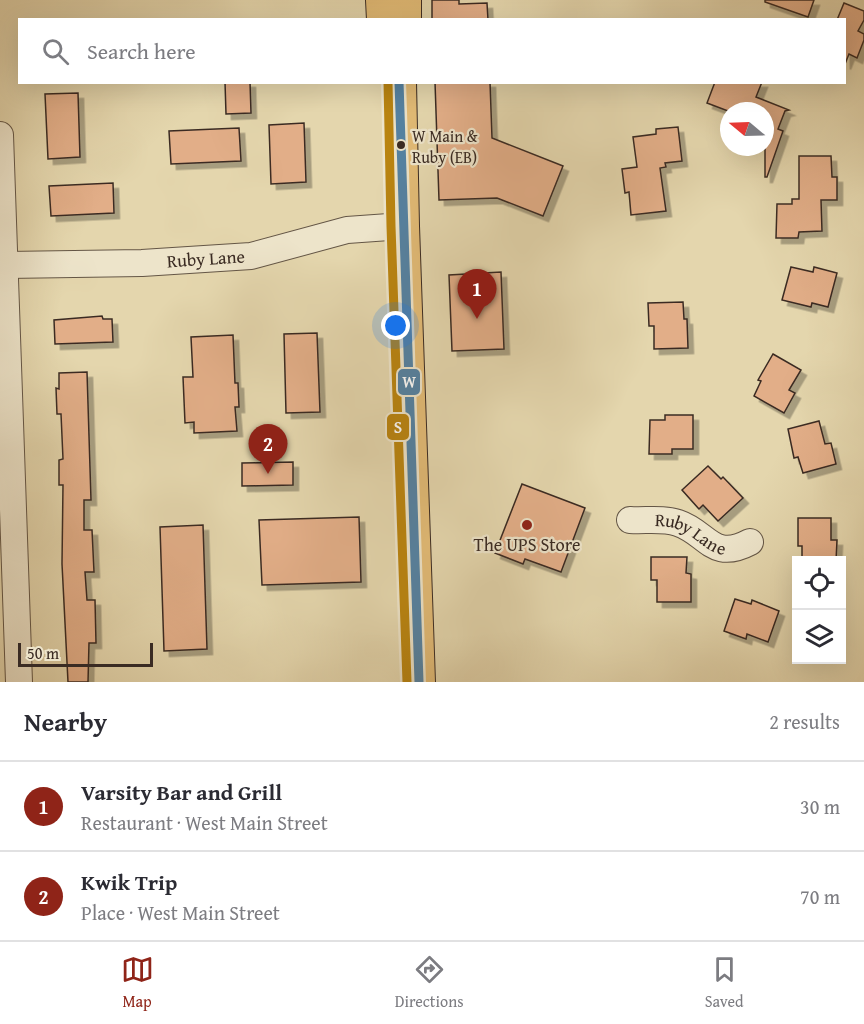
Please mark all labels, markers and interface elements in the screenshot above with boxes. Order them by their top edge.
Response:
search box [18,18,846,84]
icon: search [39,35,72,68]
text: Search here [87,35,196,67]
north arrow [720,102,774,156]
place label: W Main & Ruby (EB) [412,124,478,169]
marker: W Main & Ruby (EB) [395,139,407,151]
street label: Ruby Lane [166,242,246,274]
pin: 1 [458,270,496,319]
your location [381,311,410,340]
line badge: W [397,368,421,396]
text: W [402,370,416,394]
line badge: S [386,413,410,441]
text: S [394,415,402,439]
pin: 2 [248,424,288,474]
street label: Ruby Lane [654,506,729,562]
marker: The UPS Store [520,518,534,532]
place label: The UPS Store [474,531,580,558]
map controls [792,556,846,664]
button: locate [792,556,846,610]
button: layers [792,610,846,664]
scale bar [18,640,153,668]
text: 50 m [27,641,59,665]
text: Nearby [24,702,107,741]
text: 2 results [769,707,840,736]
text: Varsity Bar and Grill [81,776,282,808]
text: 1 [38,792,49,821]
text: 30 m [800,792,840,821]
text: Restaurant · West Main Street [81,808,328,837]
text: Kwik Trip [81,866,177,898]
text: 2 [38,882,49,911]
text: 70 m [800,882,840,911]
text: Place · West Main Street [81,898,280,927]
tab: Map [121,953,154,1013]
tab: Directions [395,953,464,1013]
tab: Saved [705,953,743,1013]

